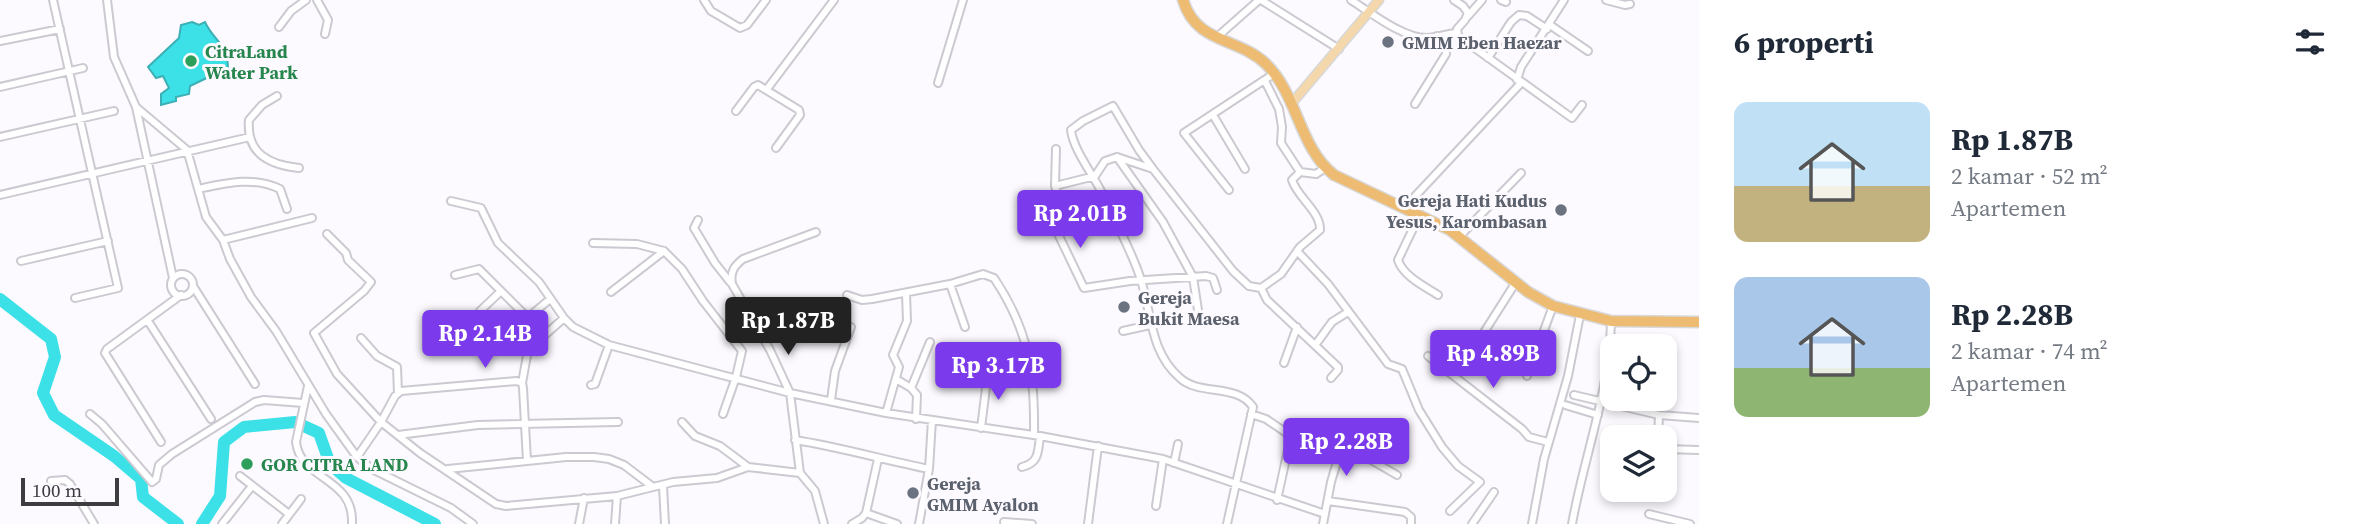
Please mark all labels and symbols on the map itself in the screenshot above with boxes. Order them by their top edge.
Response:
place label: GMIM Eben Haezar [1402,30,1562,55]
marker: GMIM Eben Haezar [1380,34,1396,50]
place label: CitraLand Water Park [205,39,298,85]
marker: CitraLand Water Park [183,53,199,69]
place label: Gereja Hati Kudus Yesus, Karombasan [1386,188,1547,234]
pin: Rp 2.01B [1008,190,1152,250]
marker: Gereja Hati Kudus Yesus, Karombasan [1553,202,1569,218]
place label: Gereja Bukit Maesa [1138,285,1240,331]
pin: Rp 1.87B [716,298,860,357]
marker: Gereja Bukit Maesa [1116,299,1132,315]
pin: Rp 2.14B [413,310,557,370]
pin: Rp 4.89B [1421,330,1565,390]
pin: Rp 3.17B [926,342,1070,402]
pin: Rp 2.28B [1274,419,1418,478]
place label: GOR CITRA LAND [261,452,408,477]
marker: GOR CITRA LAND [239,456,255,472]
place label: Gereja GMIM Ayalon [927,471,1039,517]
scale bar [21,475,119,507]
marker: Gereja GMIM Ayalon [905,485,921,501]

